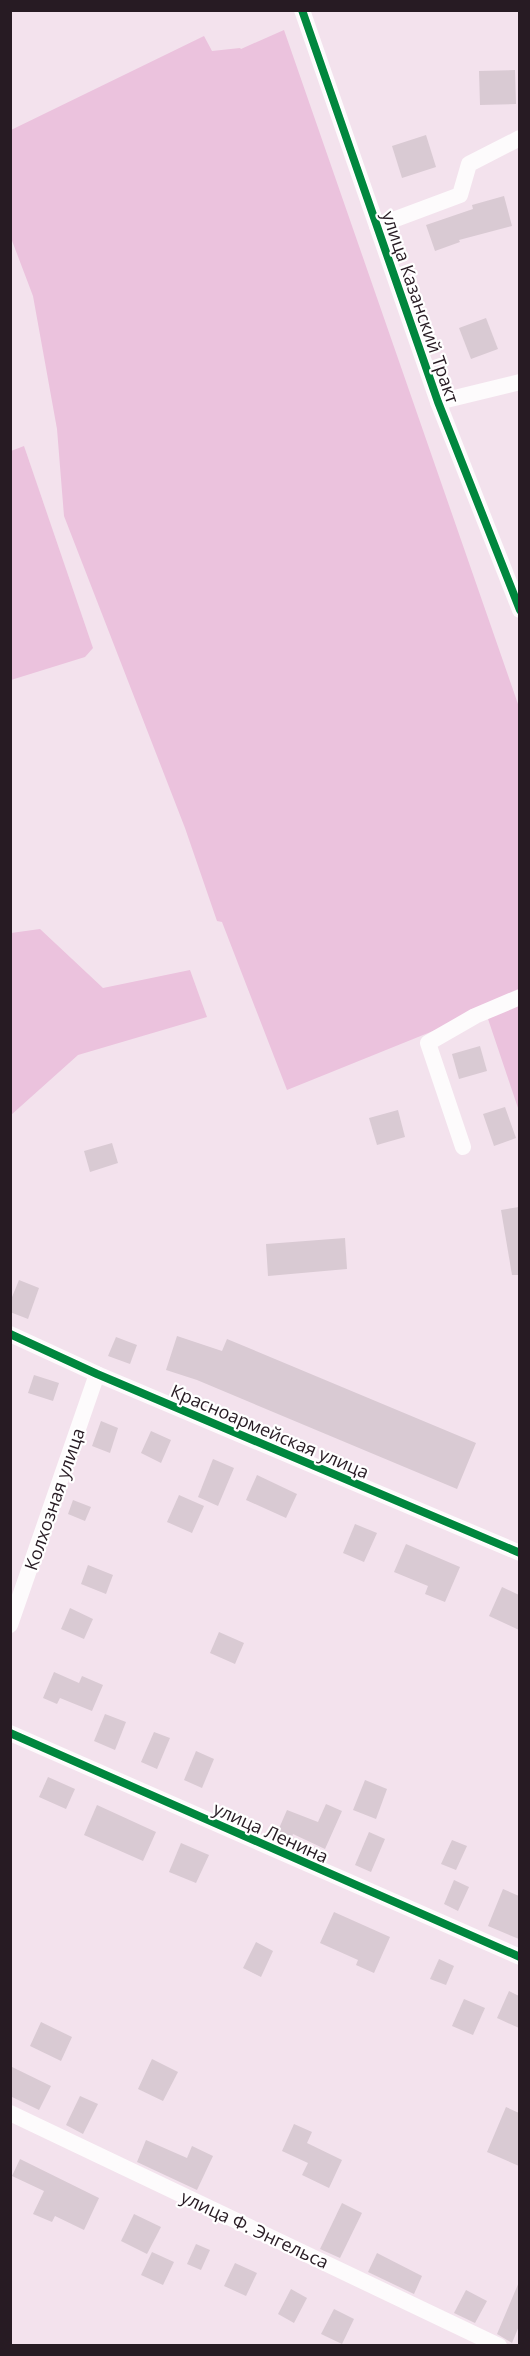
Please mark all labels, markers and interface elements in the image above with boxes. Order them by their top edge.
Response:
street label: улица Казанский Тракт [377,208,465,407]
street label: Красноармейская улица [167,1378,373,1484]
street label: Колхозная улица [18,1425,90,1573]
street label: улица Ленина [210,1796,332,1868]
street label: улица Ф. Энгельса [177,2184,333,2274]

